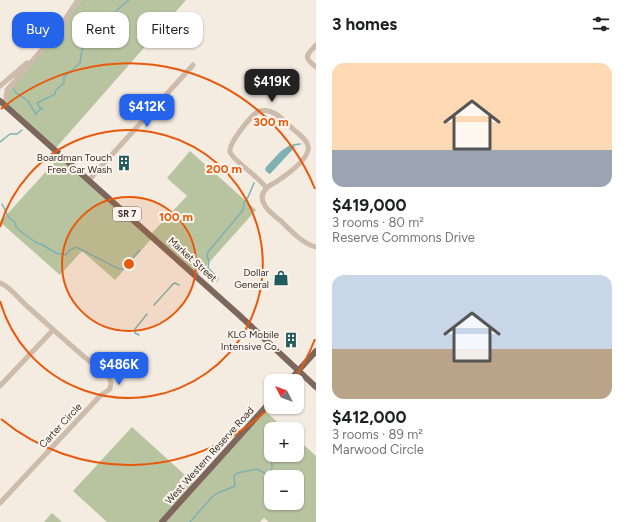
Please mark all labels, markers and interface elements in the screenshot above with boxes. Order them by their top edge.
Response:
chip: Buy [12,12,64,48]
chip: Rent [72,12,129,48]
chip: Filters [137,12,203,48]
icon: filters [590,13,612,35]
text: 3 homes [332,14,397,34]
pin: $419K [244,69,300,103]
text: $419K [253,74,291,89]
icon: home [436,89,508,161]
pin: $412K [119,94,175,128]
text: $412K [128,99,166,114]
text: 300 m [253,115,289,129]
place label: Boardman Touch Free Car Wash [37,151,112,176]
building icon: Boardman Touch Free Car Wash [115,154,133,172]
text: 200 m [206,162,242,176]
text: $419,000 [332,195,407,215]
road number: SR 7 [113,207,141,221]
text: 100 m [159,210,193,224]
text: 3 rooms · 80 m² [332,215,424,230]
text: Reserve Commons Drive [332,230,475,245]
street label: Market Street [165,234,220,285]
centre of rings [122,257,136,271]
place label: Dollar General [234,266,270,291]
shop icon: Dollar General [272,269,290,287]
icon: home [436,301,508,373]
place label: KLG Mobile Intensive Co. [221,328,280,353]
building icon: KLG Mobile Intensive Co. [282,331,300,349]
pin: $486K [91,352,147,386]
text: $486K [99,357,139,372]
north arrow [264,374,304,414]
map controls [264,374,304,510]
street label: Carter Circle [36,400,85,451]
street label: West Western Reserve Road [162,404,257,507]
text: $412,000 [332,407,407,427]
button: + [264,422,304,462]
text: 3 rooms · 89 m² [332,427,423,442]
text: Marwood Circle [332,442,424,457]
button: − [264,470,304,510]

